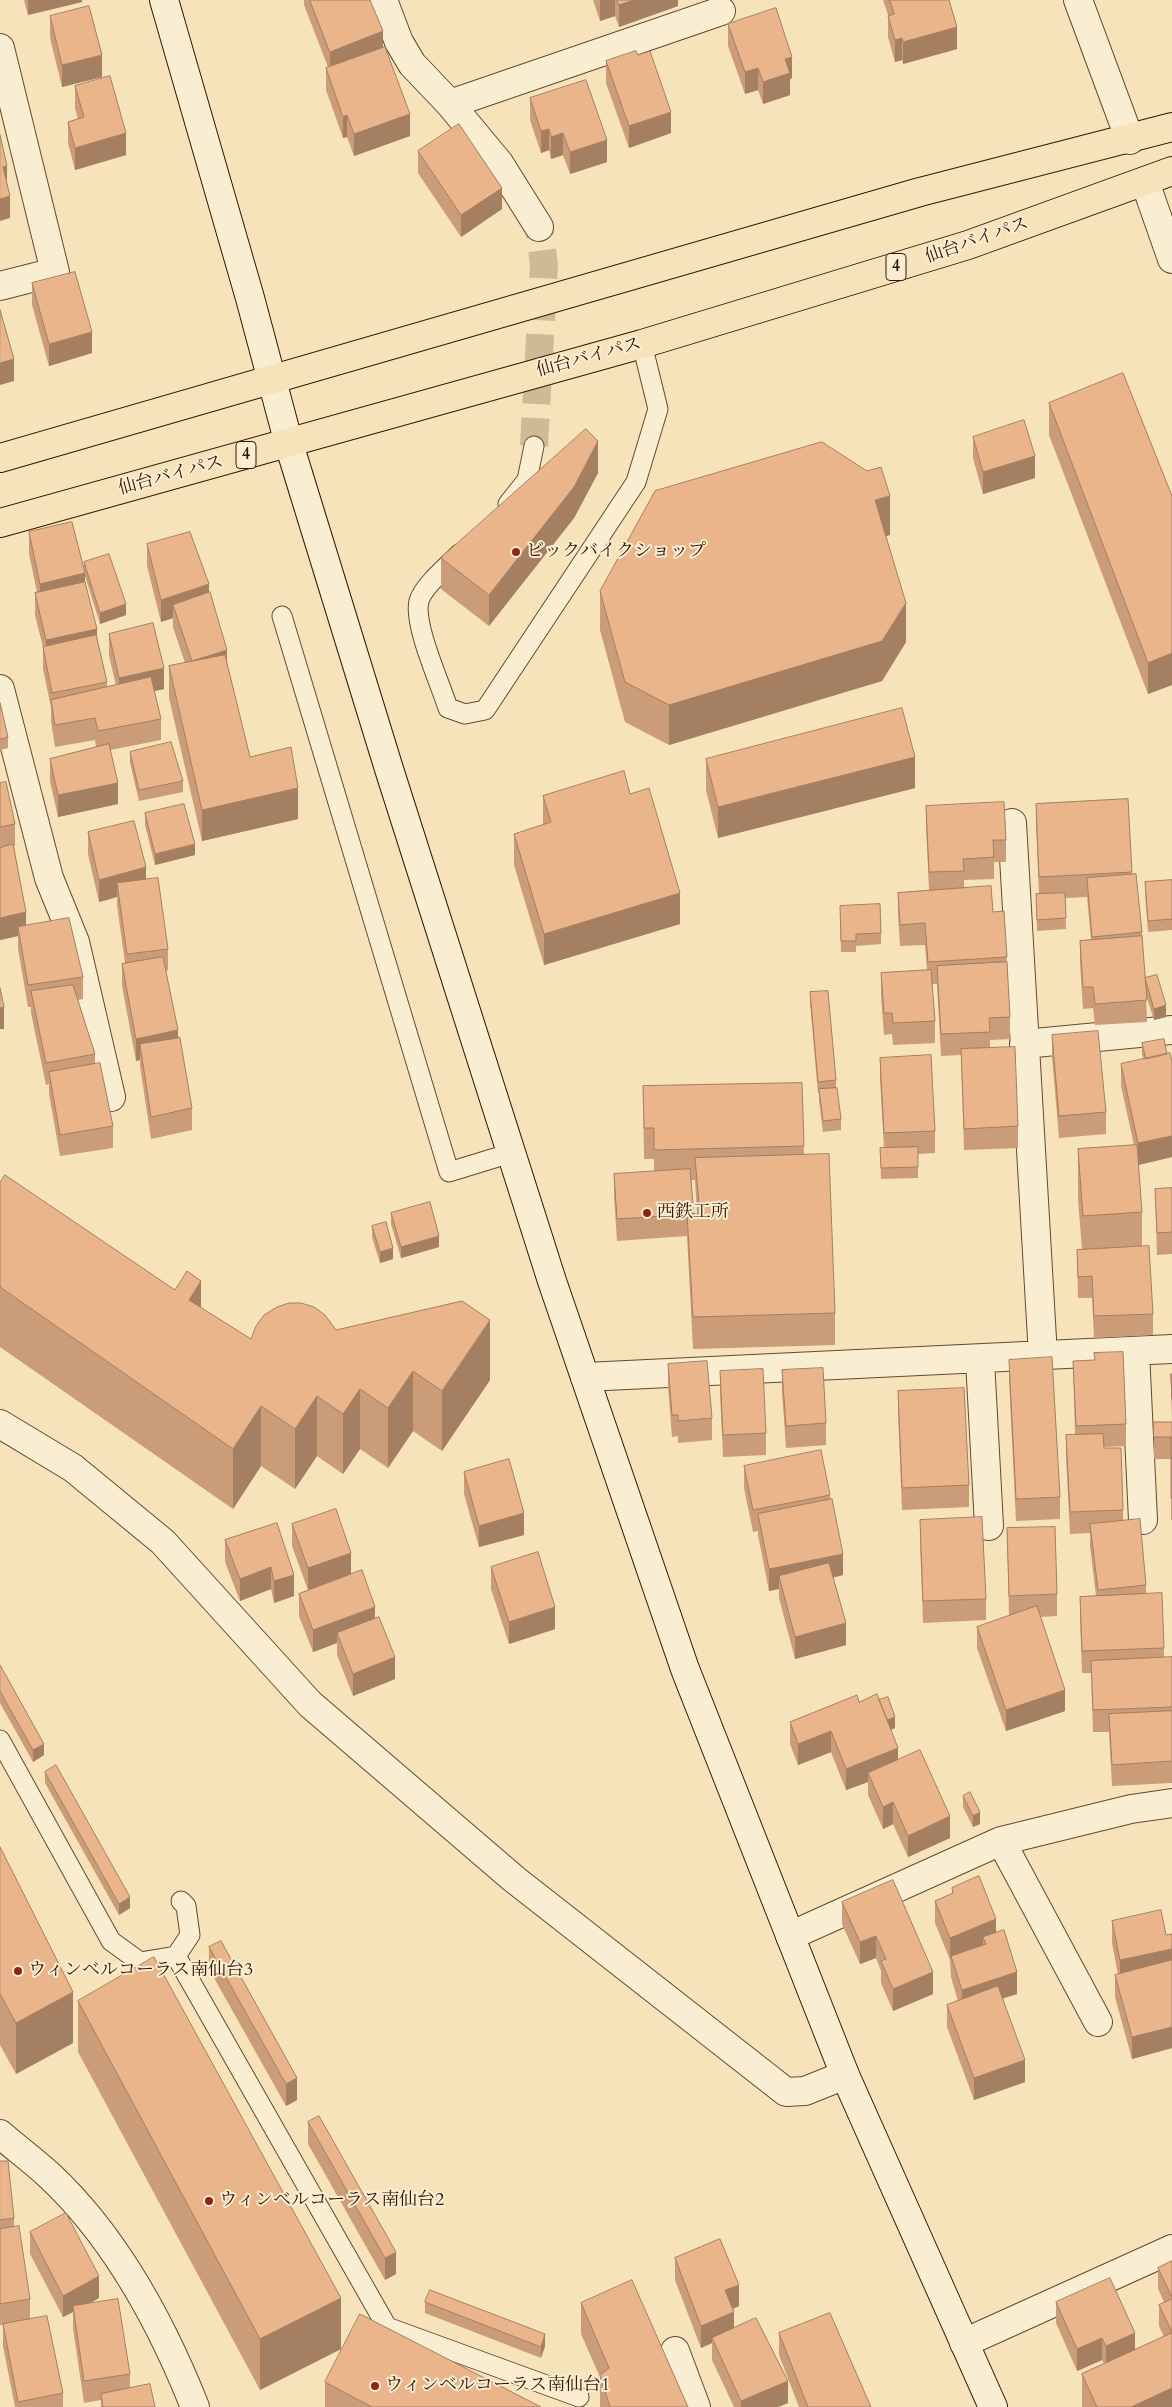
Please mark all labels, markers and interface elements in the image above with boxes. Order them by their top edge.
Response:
street label: 仙台バイパス [922,213,1032,269]
road number: 4 [886,253,906,280]
street label: 仙台バイパス [534,334,644,382]
road number: 4 [236,442,256,468]
street label: 仙台バイパス [116,452,226,500]
place label: ビックバイクショップ [526,541,706,563]
marker: ビックバイクショップ [510,546,522,558]
place label: 西鉄工所 [657,1202,729,1224]
marker: 西鉄工所 [641,1207,653,1219]
place label: ウィンベルコーラス南仙台3 [28,1960,253,1982]
marker: ウィンベルコーラス南仙台3 [12,1965,24,1977]
place label: ウィンベルコーラス南仙台2 [219,2190,444,2212]
marker: ウィンベルコーラス南仙台2 [203,2195,215,2207]
place label: ウィンベルコーラス南仙台1 [385,2375,610,2397]
marker: ウィンベルコーラス南仙台1 [369,2380,381,2392]

